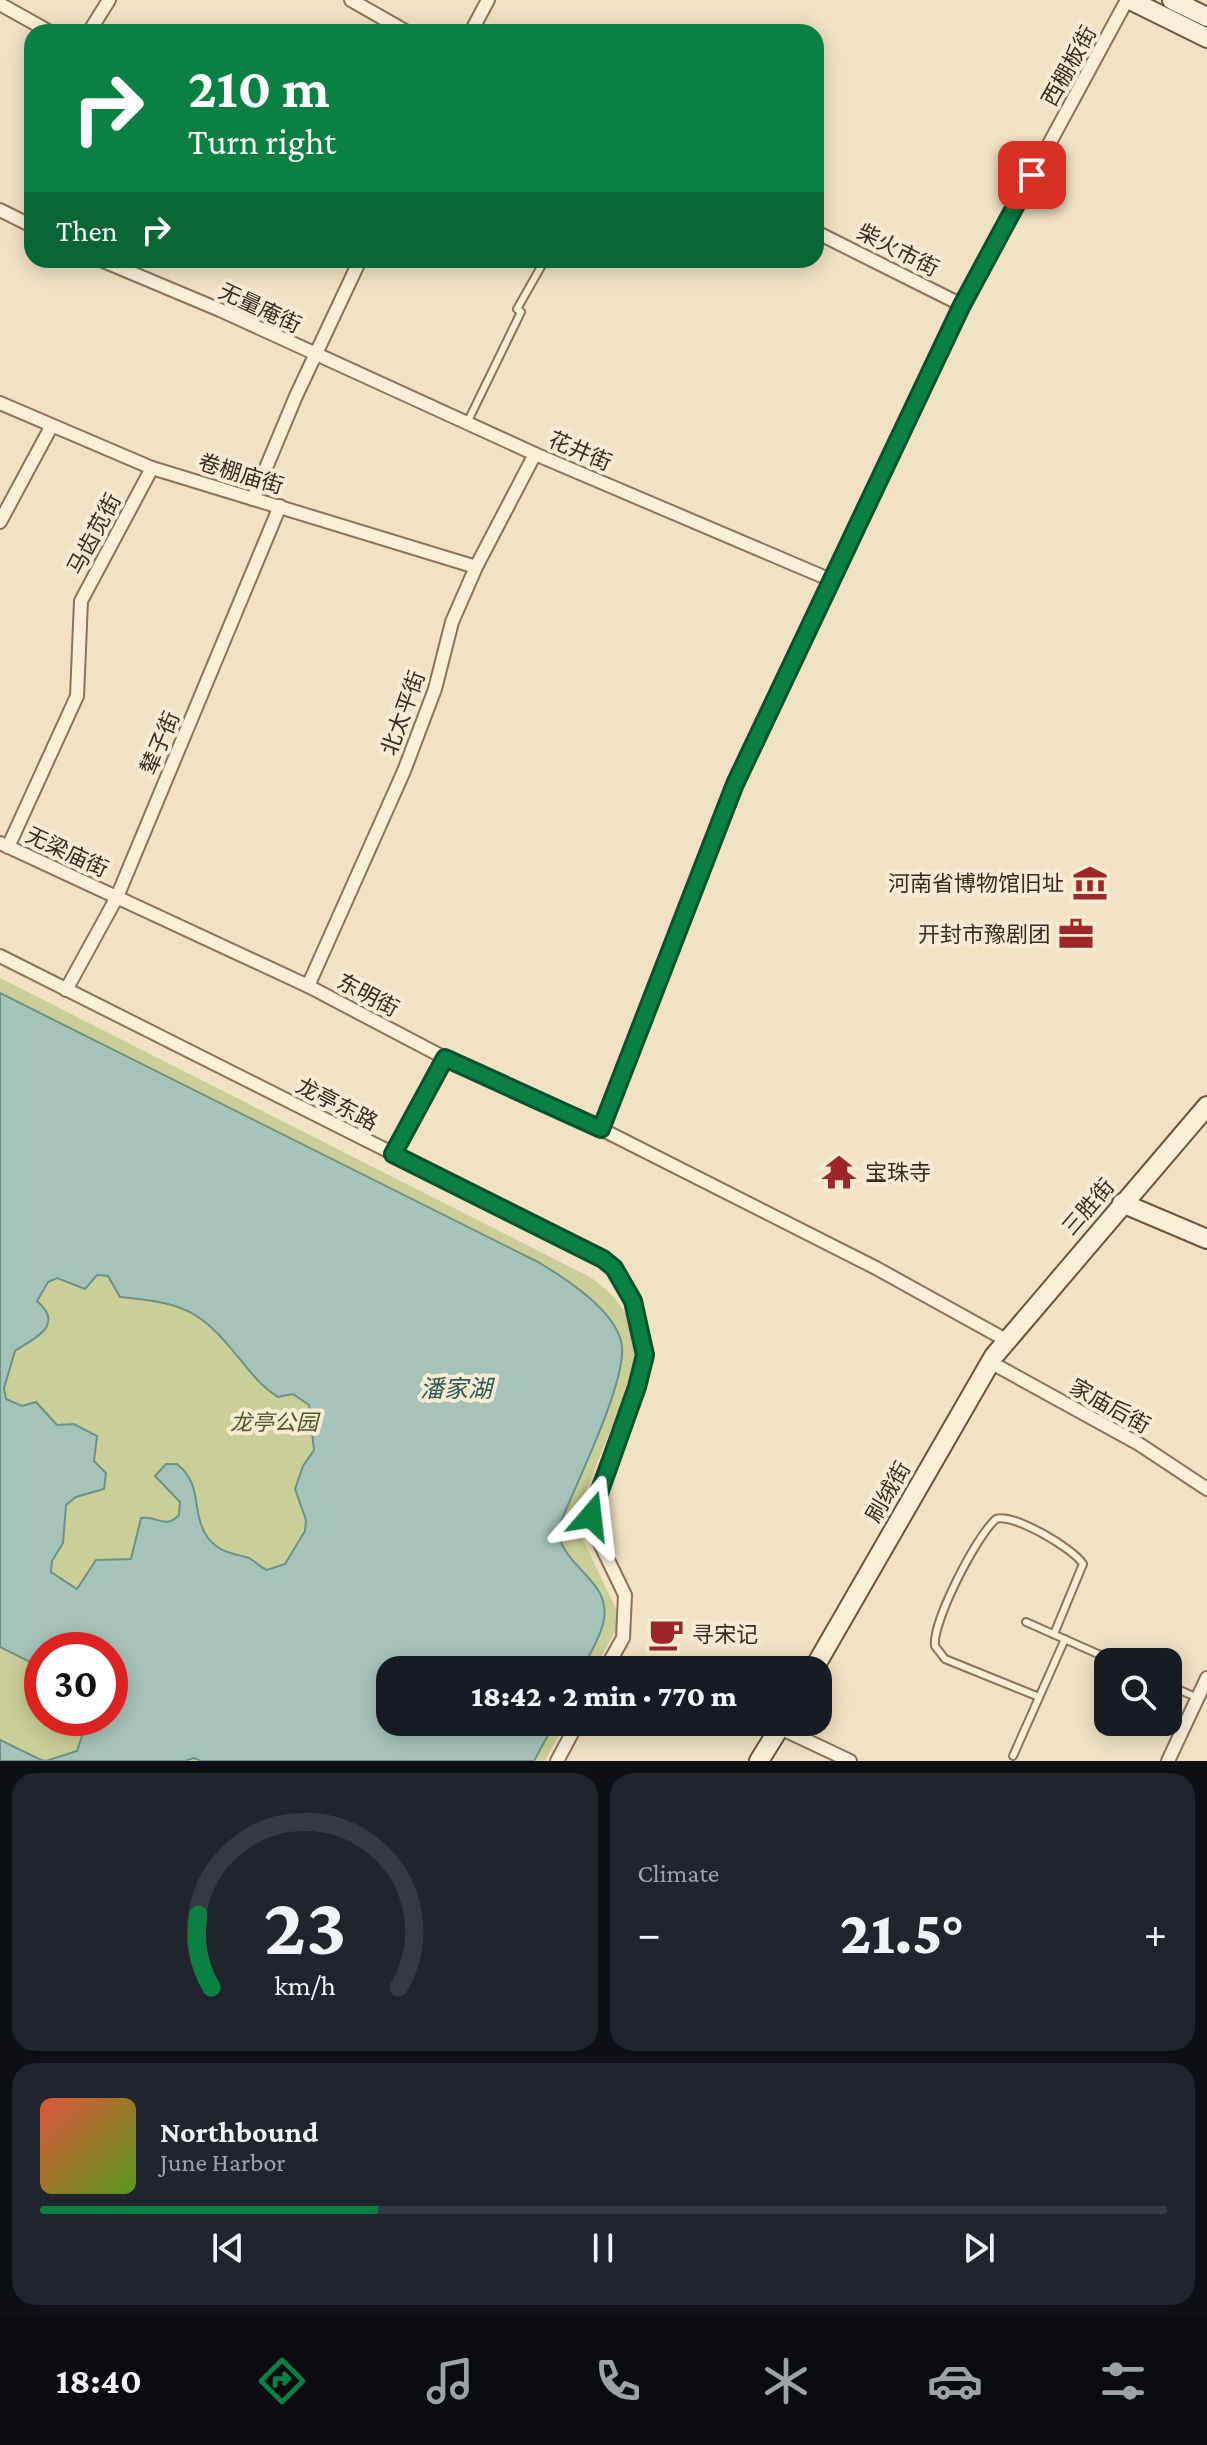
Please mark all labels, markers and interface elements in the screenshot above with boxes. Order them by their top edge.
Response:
street label: 西棚板街 [1037,21,1101,111]
icon: right [56,56,160,160]
text: 210 m [188,57,330,119]
text: Turn right [188,122,336,162]
pin [998,141,1066,209]
icon: arrive [1010,153,1054,197]
icon: right [134,208,178,252]
text: Then [56,214,118,247]
street label: 柴火市街 [853,219,943,281]
street label: 无量庵街 [215,278,305,338]
street label: 花井街 [545,427,615,475]
street label: 卷棚庙街 [195,449,287,499]
street label: 马齿苋街 [62,489,126,579]
street label: 北太平街 [376,667,430,759]
street label: 辇子街 [136,708,184,778]
street label: 无梁庙街 [22,822,112,882]
museum icon: 河南省博物馆旧址 [1071,864,1109,902]
place label: 河南省博物馆旧址 [888,871,1064,896]
office icon: 开封市豫剧团 [1057,915,1095,953]
place label: 开封市豫剧团 [918,922,1050,947]
street label: 东明街 [333,968,403,1022]
street label: 龙亭东路 [292,1073,382,1135]
temple icon: 宝珠寺 [820,1153,858,1191]
place label: 宝珠寺 [865,1160,931,1185]
street label: 三胜街 [1057,1174,1119,1240]
street label: 家庙后街 [1065,1374,1155,1438]
water label: 潘家湖 [420,1375,496,1402]
park label: 龙亭公园 [230,1410,321,1435]
street label: 刷绒街 [861,1457,915,1527]
position arrow [549,1474,633,1558]
cafe icon: 寻宋记 [647,1615,685,1653]
place label: 寻宋记 [692,1622,758,1647]
speed limit sign: 30 [24,1632,128,1736]
map controls [1094,1648,1182,1736]
button: search [1094,1648,1182,1736]
text: 18:42 · 2 min · 770 m [471,1679,737,1712]
text: Climate [638,1859,719,1888]
text: 23 [263,1879,346,1972]
text: 21.5° [840,1899,965,1966]
text: − [638,1909,661,1957]
text: + [1144,1909,1167,1957]
text: km/h [274,1969,336,2001]
text: Northbound [160,2115,318,2148]
text: June Harbor [160,2148,286,2177]
icon: previous [206,2226,250,2270]
icon: pause [581,2226,625,2270]
icon: next [957,2226,1001,2270]
icon: directions [254,2353,310,2409]
icon: music [422,2353,478,2409]
icon: phone [590,2353,646,2409]
icon: climate [758,2353,814,2409]
icon: car [927,2353,983,2409]
icon: filters [1095,2353,1151,2409]
text: 18:40 [56,2361,142,2401]

